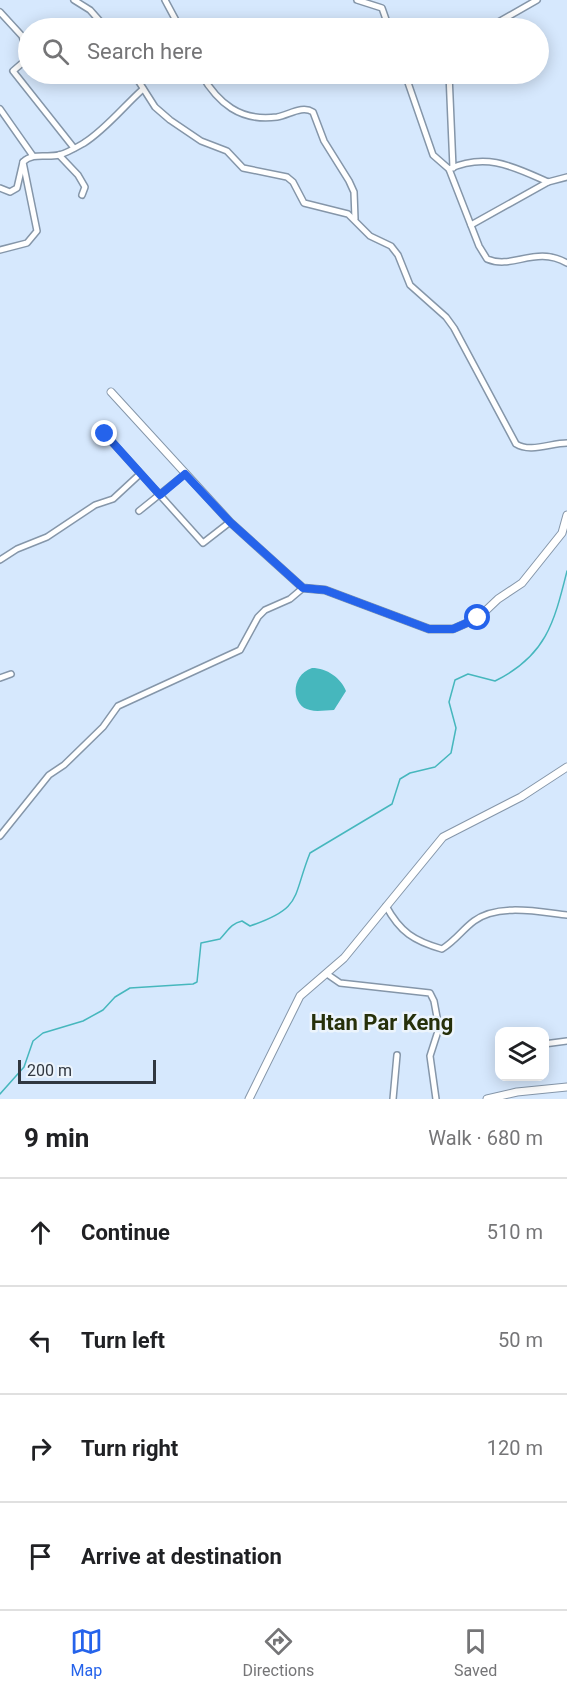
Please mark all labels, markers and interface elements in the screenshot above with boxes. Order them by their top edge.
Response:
search box [18,18,549,84]
icon: search [39,35,72,68]
text: Search here [87,39,203,64]
route end [91,420,117,446]
route start [464,604,490,630]
district label: Htan Par Keng [311,1010,453,1035]
map controls [495,1027,549,1081]
button: layers [495,1027,549,1081]
scale bar [18,1057,156,1084]
text: 200 m [27,1061,72,1080]
text: 9 min [24,1123,89,1153]
text: Walk · 680 m [428,1126,543,1150]
icon: ahead [24,1216,57,1249]
text: Continue [81,1220,170,1245]
text: 510 m [487,1220,543,1244]
icon: left [24,1324,57,1357]
text: Turn left [81,1328,165,1353]
text: 50 m [498,1328,543,1352]
icon: right [24,1432,57,1465]
text: Turn right [81,1436,178,1461]
text: 120 m [487,1436,543,1460]
icon: arrive [24,1540,57,1573]
text: Arrive at destination [81,1544,282,1569]
tab: Map [70,1625,103,1680]
tab: Directions [242,1625,314,1680]
tab: Saved [454,1625,497,1680]

